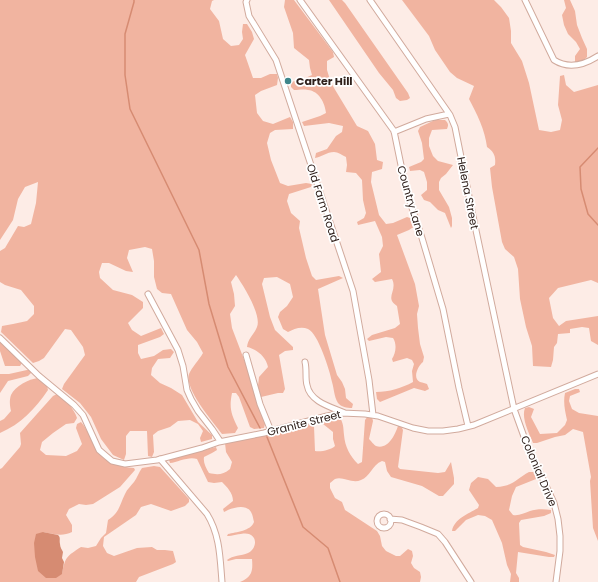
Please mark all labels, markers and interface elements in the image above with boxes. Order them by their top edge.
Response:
place label: Carter Hill [296,73,353,89]
marker: Carter Hill [283,76,293,86]
street label: Helena Street [453,155,483,231]
street label: Old Farm Road [303,162,343,244]
street label: Country Lane [393,164,429,238]
street label: Granite Street [265,406,343,440]
street label: Colonial Drive [517,433,561,509]

